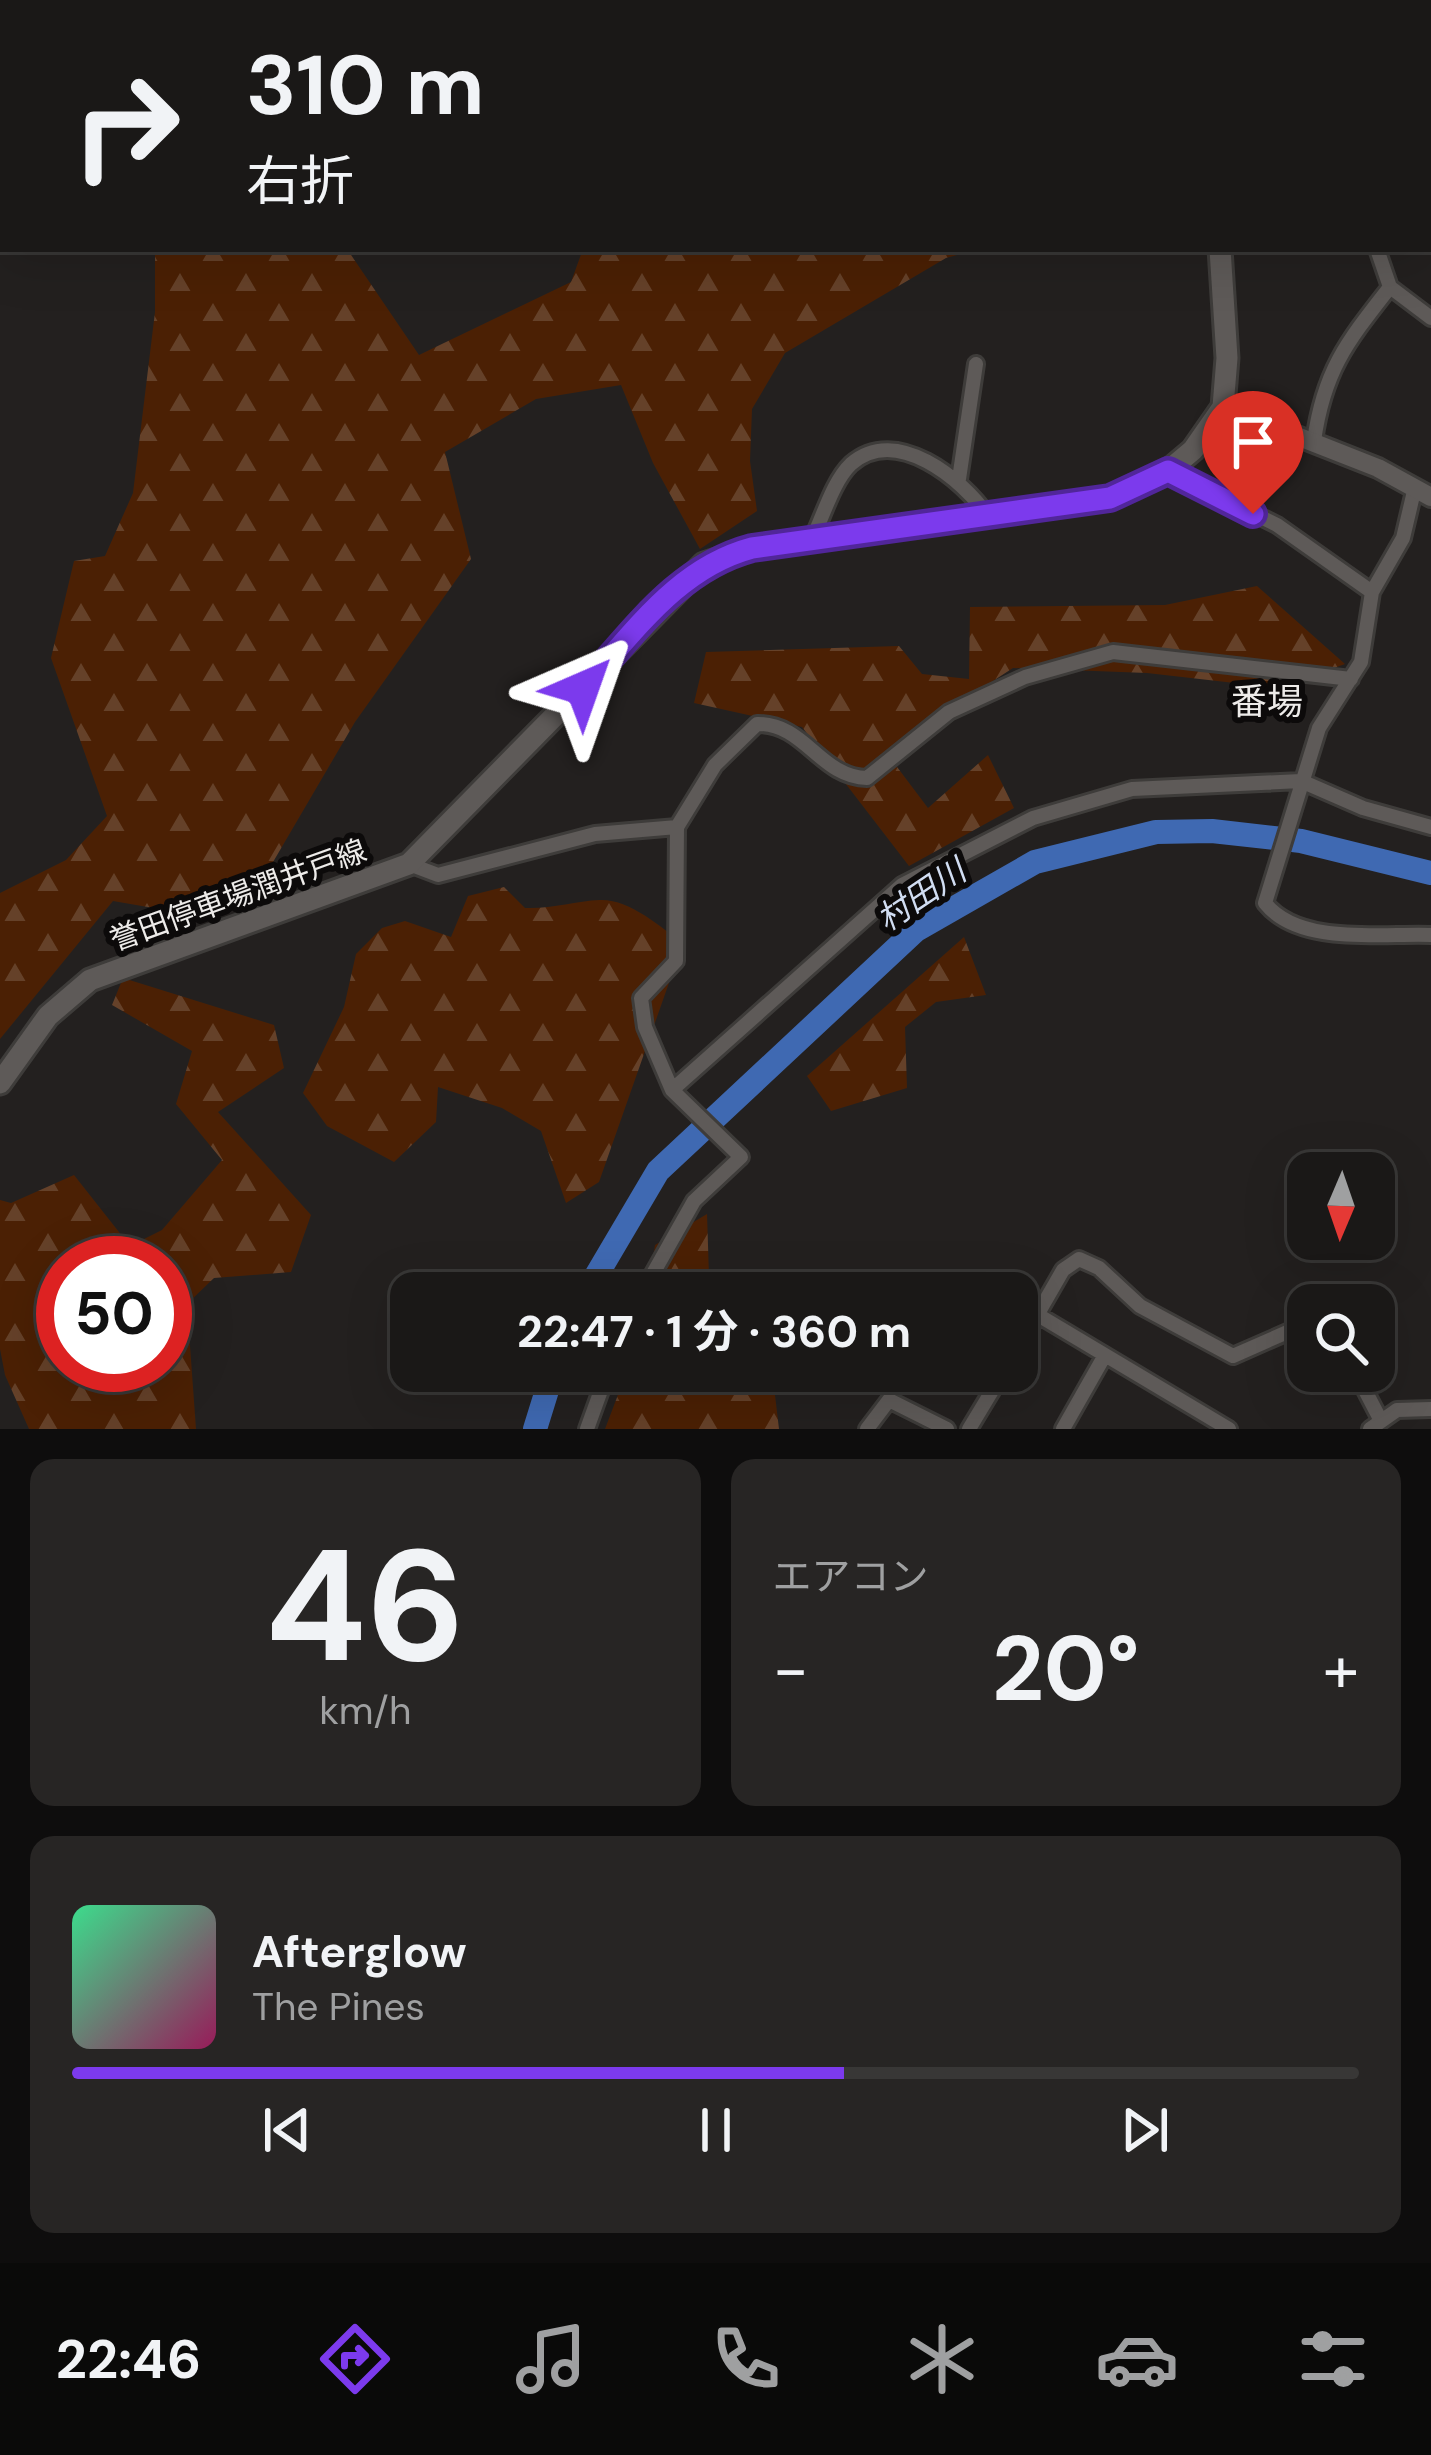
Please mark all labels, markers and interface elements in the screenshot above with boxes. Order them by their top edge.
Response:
text: 310 m [246,31,485,140]
icon: right [48,48,204,204]
text: 右折 [246,146,354,217]
pin [1202,391,1304,514]
icon: arrive [1220,409,1286,475]
position arrow [520,625,646,751]
district label: 番場 [1231,678,1303,725]
street label: 誉田停車場潤井戸線 [104,831,372,959]
water label: 村田川 [868,848,977,941]
north arrow [1287,1152,1395,1260]
map controls [1287,1152,1395,1392]
speed limit sign: 50 [36,1236,192,1392]
button: search [1287,1284,1395,1392]
text: 22:47 · 1 分 · 360 m [517,1302,911,1361]
text: 46 [265,1505,465,1708]
text: エアコン [773,1551,929,1602]
text: 20° [992,1611,1140,1728]
text: − [773,1627,809,1712]
text: + [1323,1627,1359,1712]
text: km/h [319,1685,411,1736]
text: Afterglow [252,1922,467,1981]
text: The Pines [252,1981,425,2032]
icon: previous [254,2097,320,2163]
icon: pause [683,2097,749,2163]
icon: next [1112,2097,1178,2163]
icon: directions [313,2317,397,2401]
icon: music [509,2317,593,2401]
icon: phone [704,2317,788,2401]
icon: climate [900,2317,984,2401]
icon: car [1095,2317,1179,2401]
icon: filters [1291,2317,1375,2401]
text: 22:46 [56,2324,201,2395]

